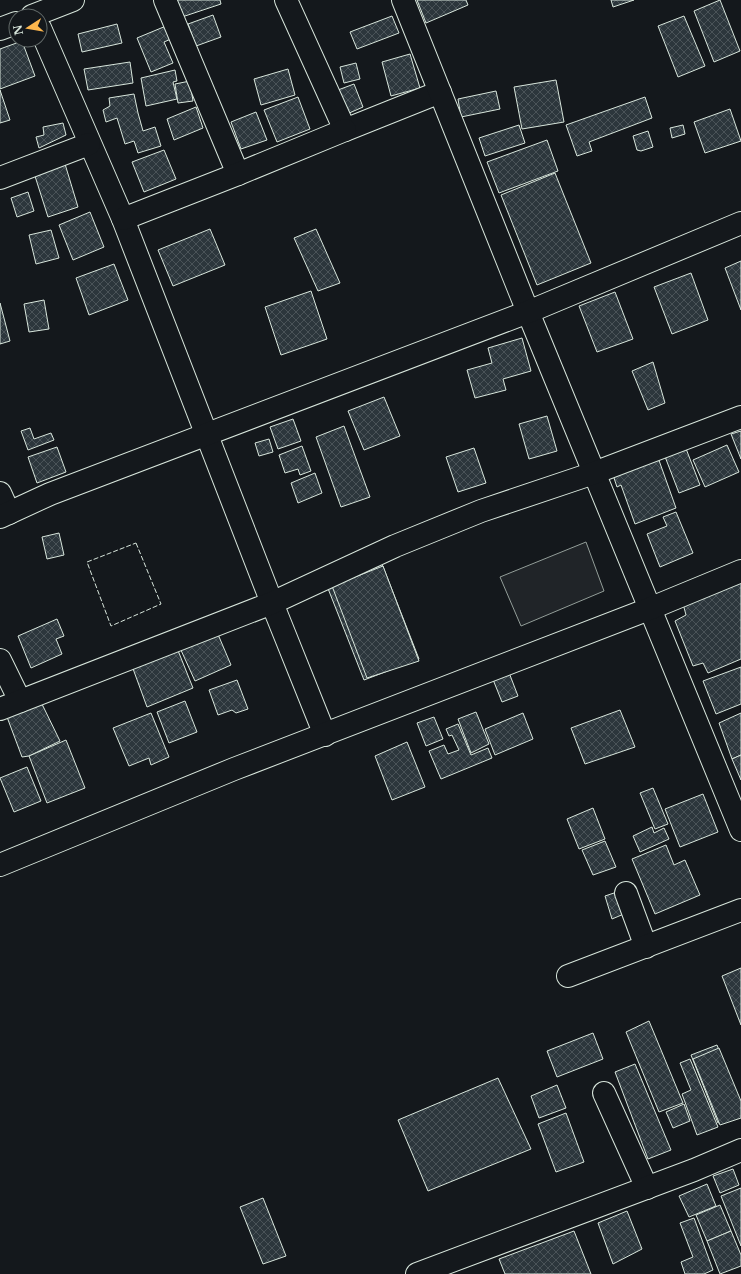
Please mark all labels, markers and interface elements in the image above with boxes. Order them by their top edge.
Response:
north arrow [8,8,48,48]
text: N [10,23,26,37]

